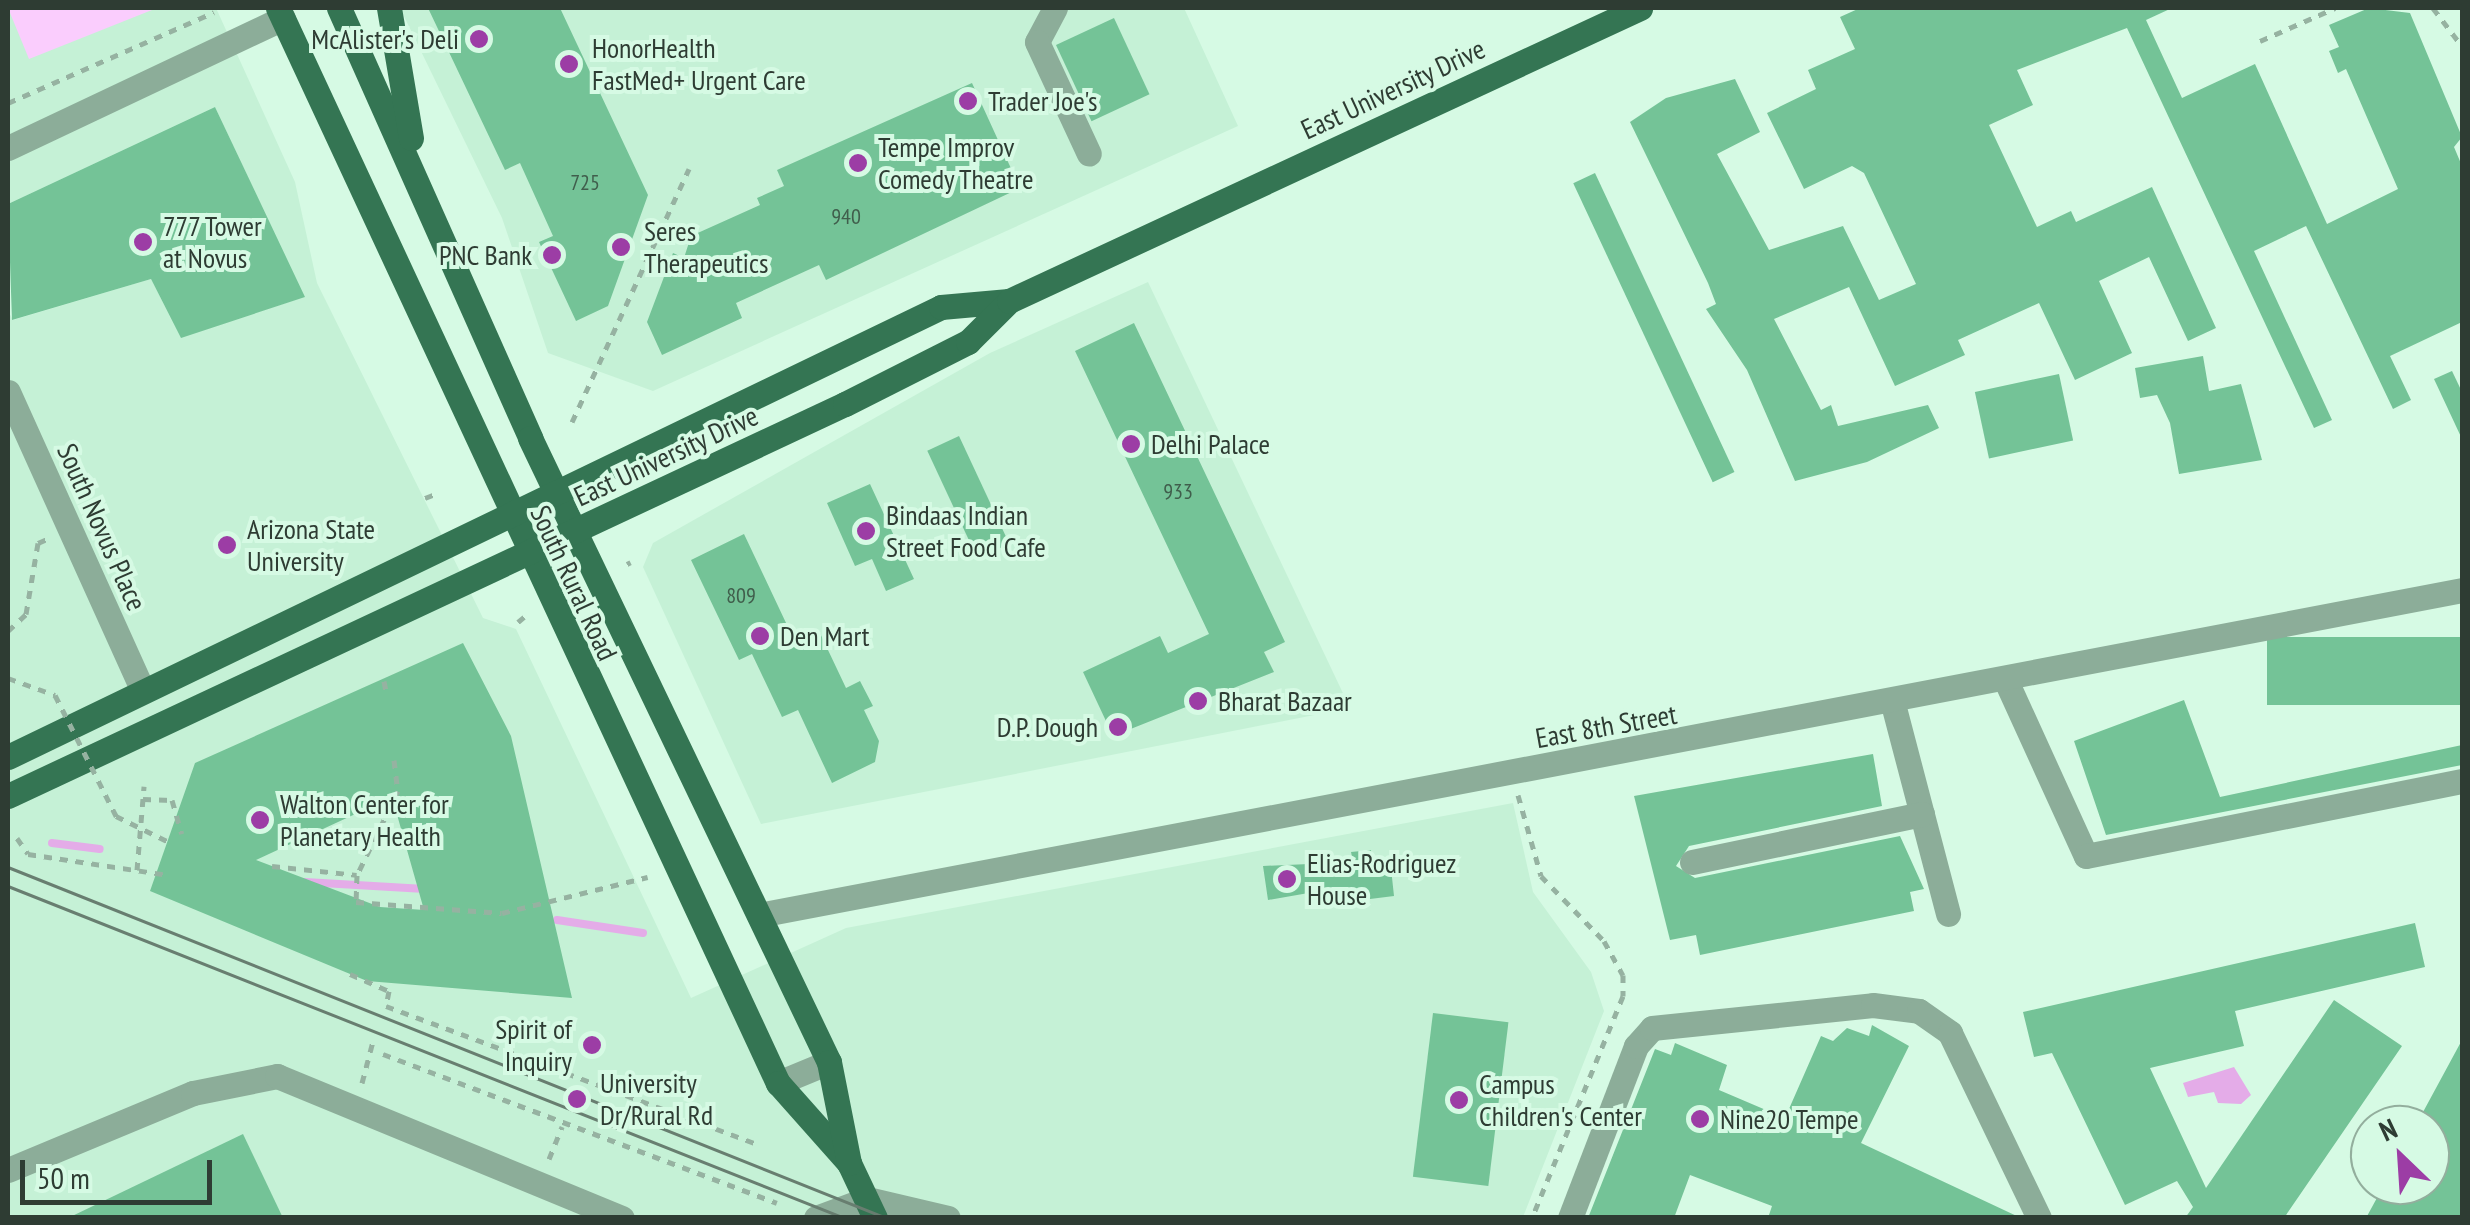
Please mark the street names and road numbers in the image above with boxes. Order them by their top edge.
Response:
street label: East University Drive [1295,32,1491,146]
street label: East University Drive [568,399,764,513]
street label: South Novus Place [50,438,154,616]
street label: South Rural Road [524,500,624,666]
street label: East 8th Street [1533,697,1679,755]

